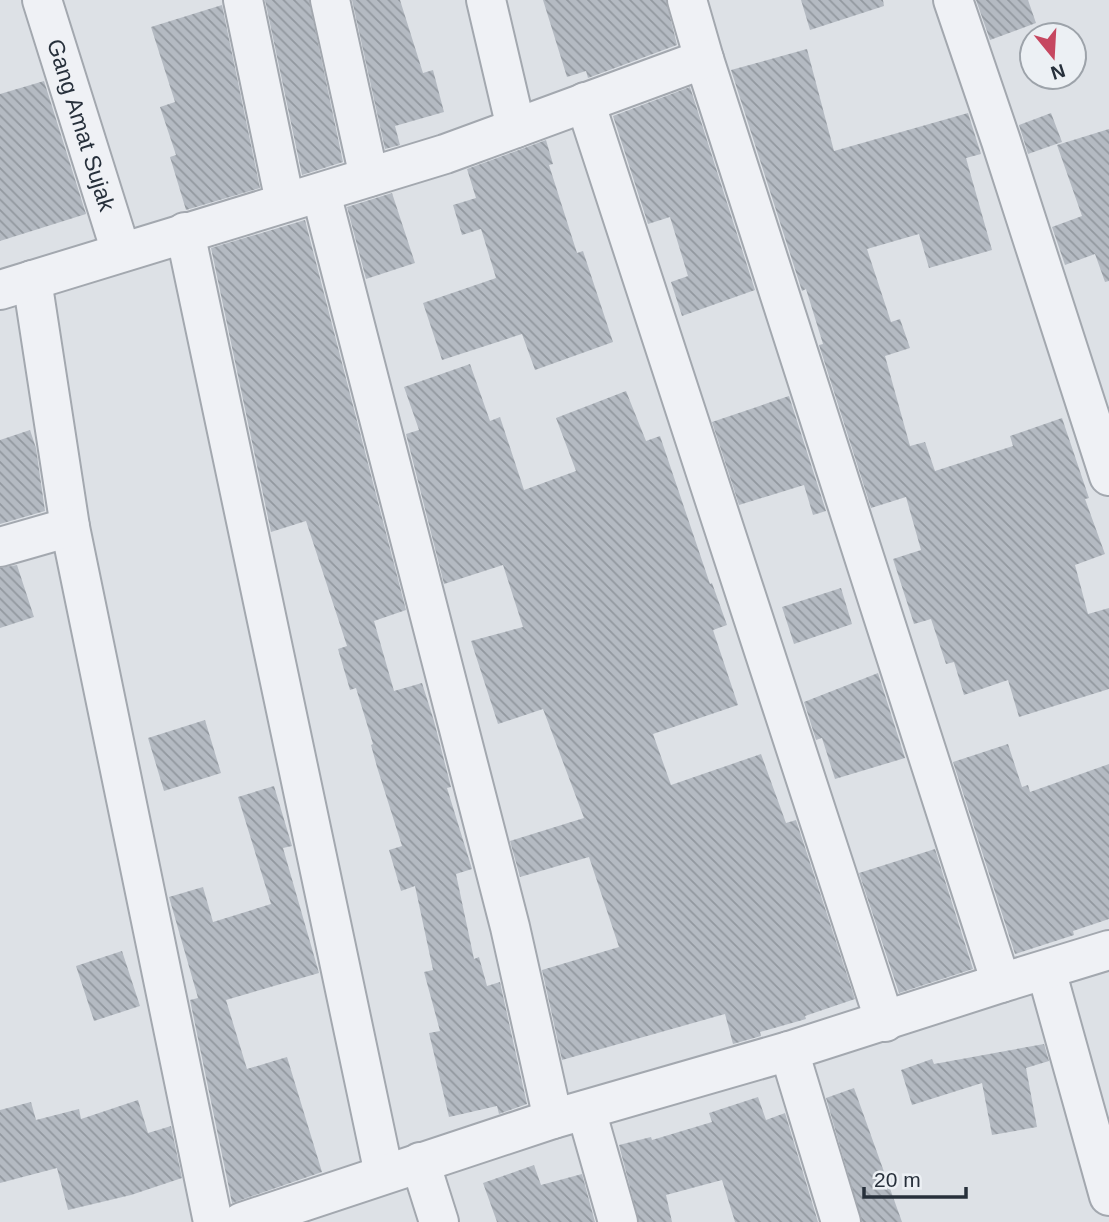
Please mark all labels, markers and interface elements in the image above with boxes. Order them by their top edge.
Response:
north arrow [1018,21,1088,91]
street label: Gang Amat Sujak [42,36,121,215]
text: N [1048,60,1068,84]
scale bar [864,1156,965,1200]
text: 20 m [874,1168,921,1191]

